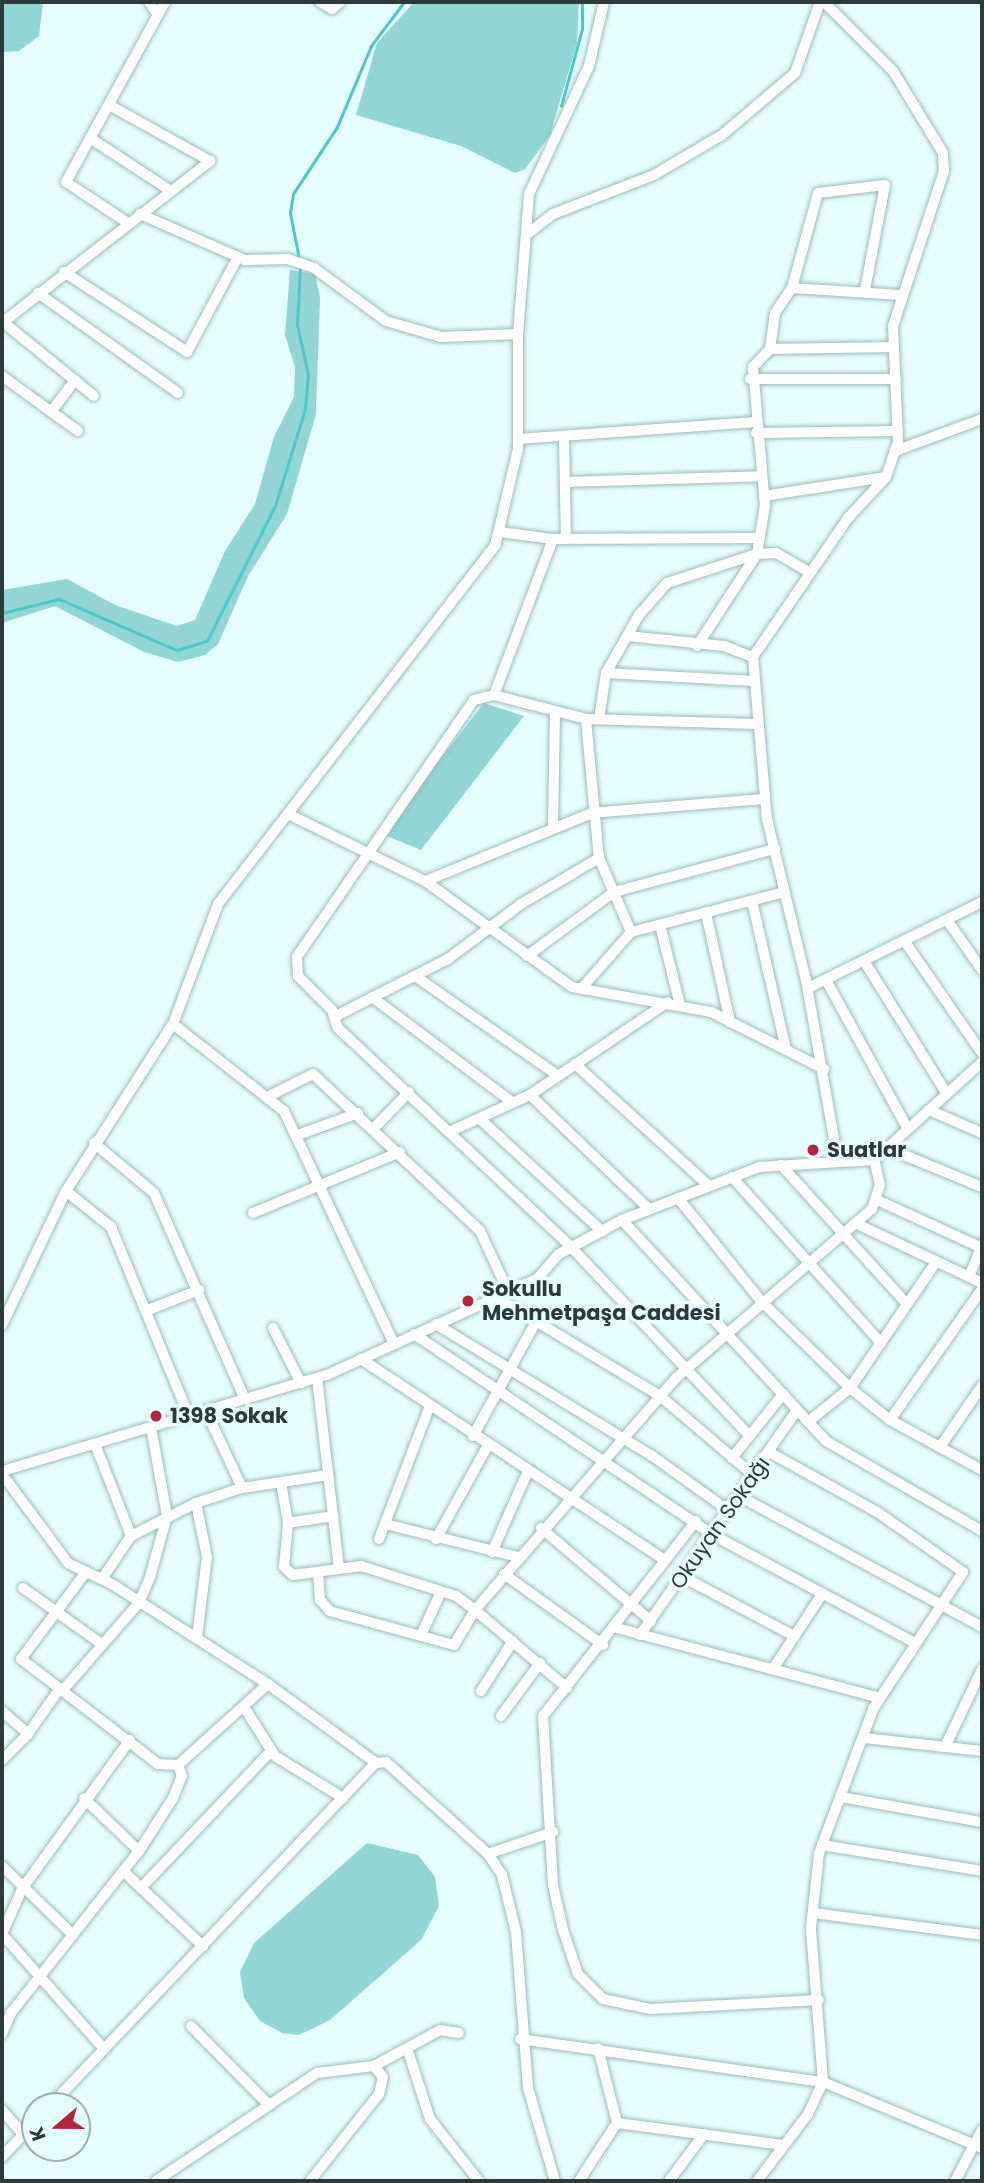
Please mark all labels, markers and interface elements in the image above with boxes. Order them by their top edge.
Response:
place label: Suatlar [827,1137,906,1163]
marker: Suatlar [805,1142,821,1158]
place label: Sokullu Mehmetpaşa Caddesi [482,1276,721,1326]
marker: Sokullu Mehmetpaşa Caddesi [460,1293,476,1309]
place label: 1398 Sokak [170,1403,288,1429]
marker: 1398 Sokak [148,1408,164,1424]
street label: Okuyan Sokağı [665,1452,775,1594]
north arrow [21,2092,91,2162]
text: K [23,2123,53,2145]

